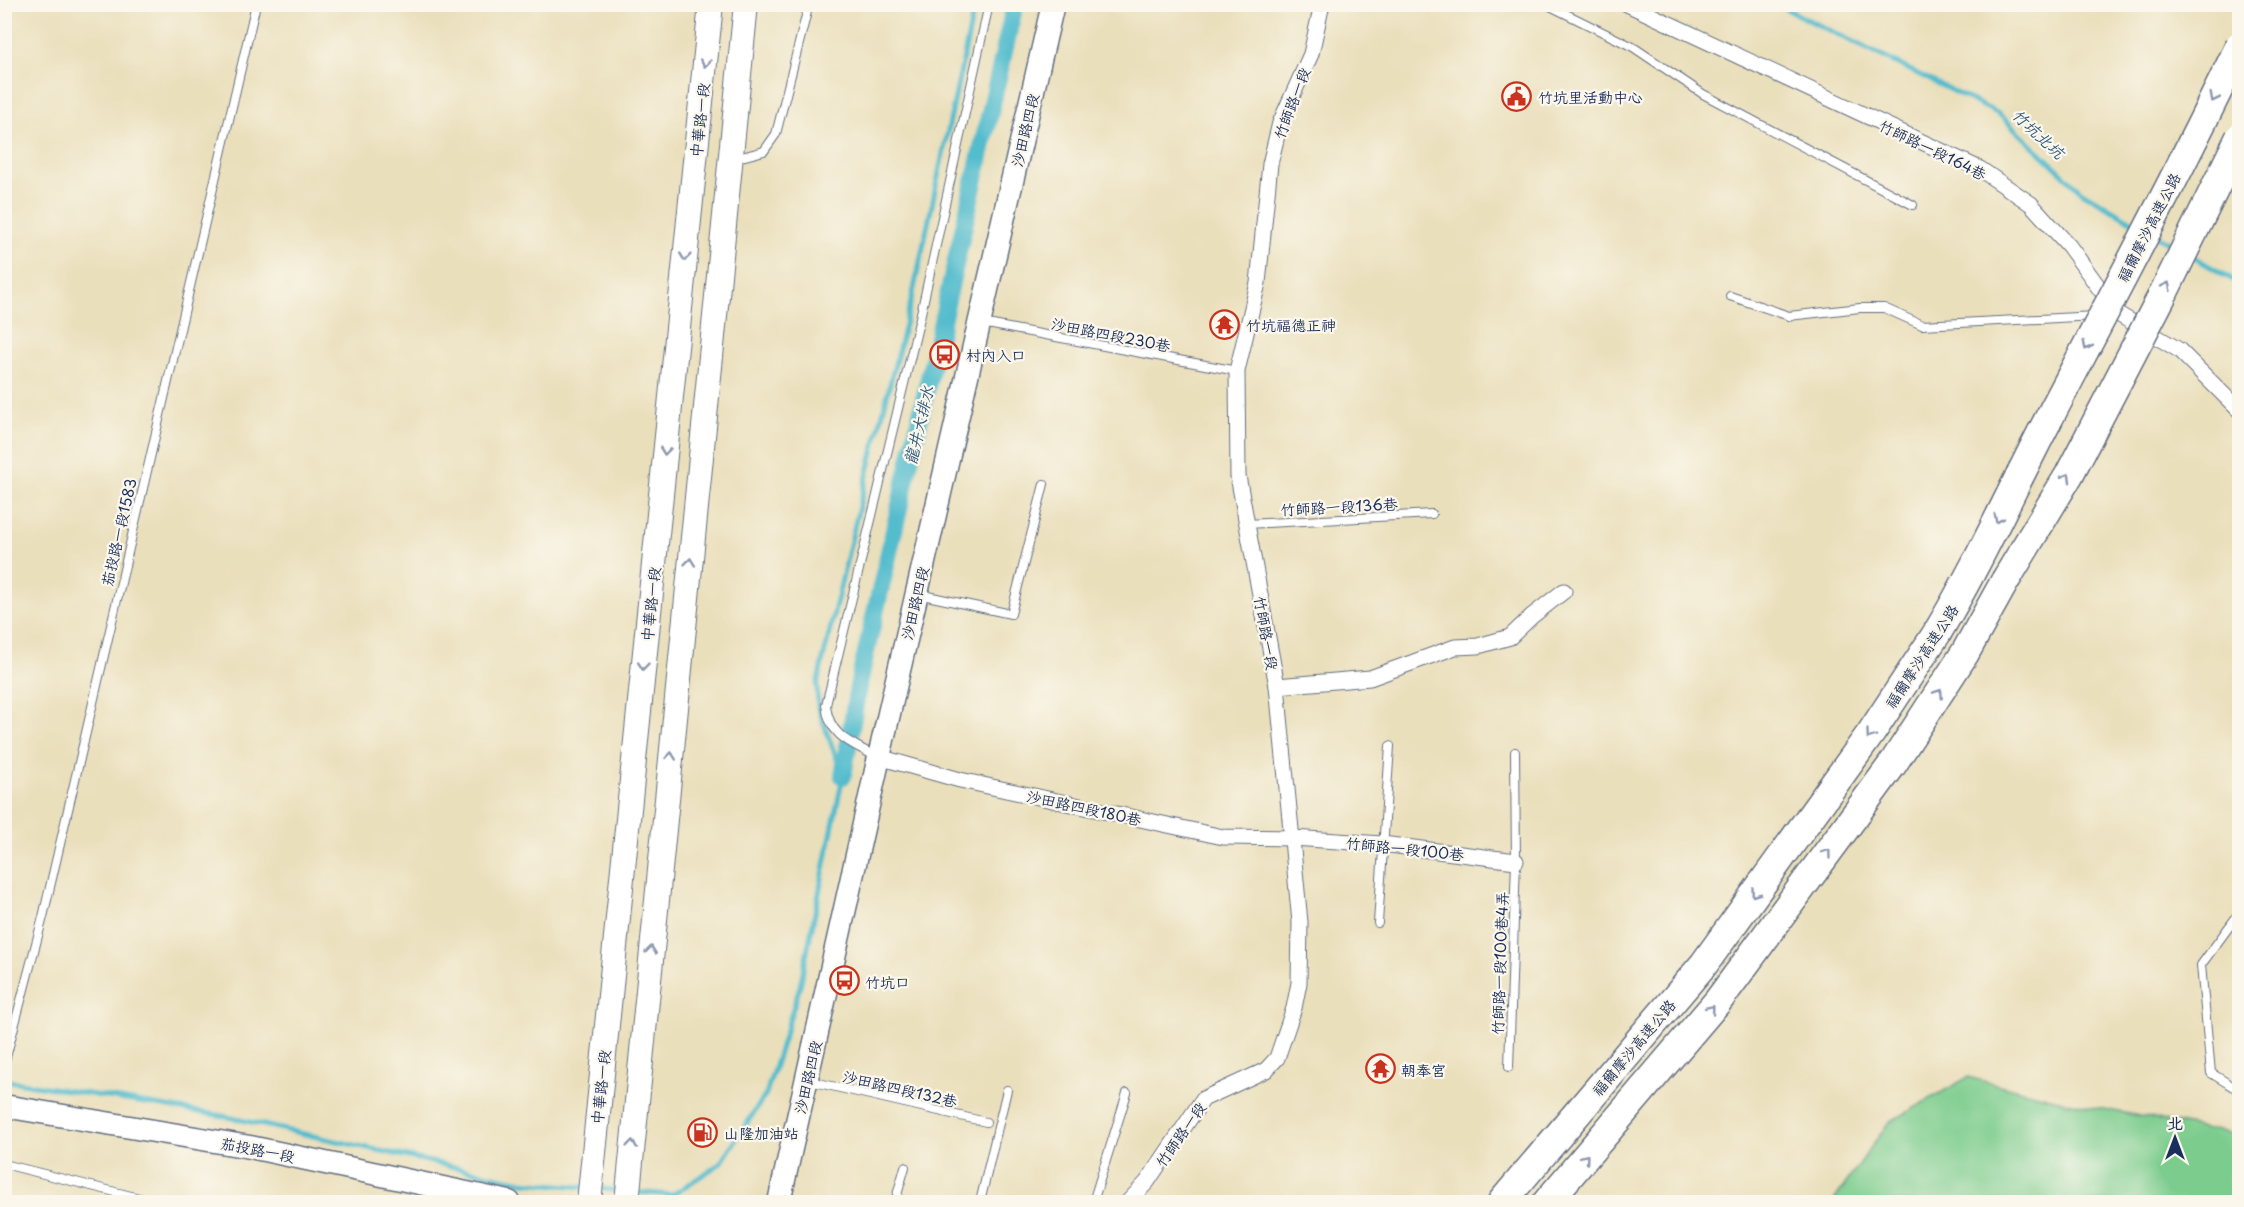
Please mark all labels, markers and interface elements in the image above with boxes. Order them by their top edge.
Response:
one-way arrow [699,58,712,67]
street label: 竹師路一段 [1267,64,1315,142]
public building icon: 竹坑里活動中心 [1501,80,1533,112]
street label: 中華路一段 [684,81,714,159]
place label: 竹坑里活動中心 [1538,85,1643,108]
street label: 沙田路四段 [1004,91,1044,169]
one-way arrow [2210,91,2222,102]
water label: 竹坑北坑 [2007,102,2072,165]
street label: 竹師路一段164巷 [1875,113,1991,185]
street label: 福爾摩沙高速公路 [2111,168,2185,286]
one-way arrow [679,252,692,261]
one-way arrow [2160,281,2171,292]
temple icon: 竹坑福德正神 [1209,308,1241,340]
street label: 沙田路四段230巷 [1049,311,1173,357]
place label: 竹坑福德正神 [1246,313,1336,336]
bus stop icon: 村內入口 [929,338,961,370]
one-way arrow [2082,339,2094,350]
place label: 村內入口 [966,343,1026,366]
water label: 龍井大排水 [897,382,939,467]
one-way arrow [659,446,672,455]
one-way arrow [2060,473,2071,483]
street label: 茄投路一段1583 [94,476,142,588]
street label: 竹師路一段136巷 [1280,491,1398,521]
one-way arrow [1993,513,2005,524]
one-way arrow [683,558,696,567]
street label: 沙田路四段 [894,564,934,642]
street label: 中華路一段 [635,565,665,643]
street label: 竹師路一段 [1249,594,1285,672]
street label: 福爾摩沙高速公路 [1879,599,1963,713]
one-way arrow [638,661,650,670]
one-way arrow [1932,689,1943,700]
one-way arrow [1866,728,1877,739]
one-way arrow [664,752,677,761]
street label: 沙田路四段180巷 [1024,784,1144,830]
street label: 竹師路一段100巷 [1345,830,1465,866]
one-way arrow [1820,848,1831,859]
one-way arrow [1752,886,1763,897]
street label: 竹師路一段100巷4弄 [1485,891,1513,1035]
one-way arrow [644,946,657,955]
bus stop icon: 竹坑口 [828,965,860,997]
place label: 竹坑口 [865,970,910,993]
street label: 福爾摩沙高速公路 [1586,994,1680,1100]
one-way arrow [1704,1005,1715,1016]
street label: 沙田路四段 [787,1038,827,1116]
street label: 中華路一段 [585,1048,615,1126]
temple icon: 朝奉宮 [1364,1053,1396,1085]
place label: 朝奉宮 [1401,1058,1446,1081]
street label: 沙田路四段132巷 [840,1064,960,1112]
street label: 竹師路一段 [1149,1097,1211,1171]
north arrow [2145,1108,2205,1168]
text: 北 [2167,1110,2183,1134]
fuel station icon: 山隆加油站 [687,1116,719,1148]
place label: 山隆加油站 [724,1121,799,1144]
street label: 茄投路一段 [219,1131,297,1167]
one-way arrow [625,1140,638,1149]
one-way arrow [1578,1154,1589,1165]

